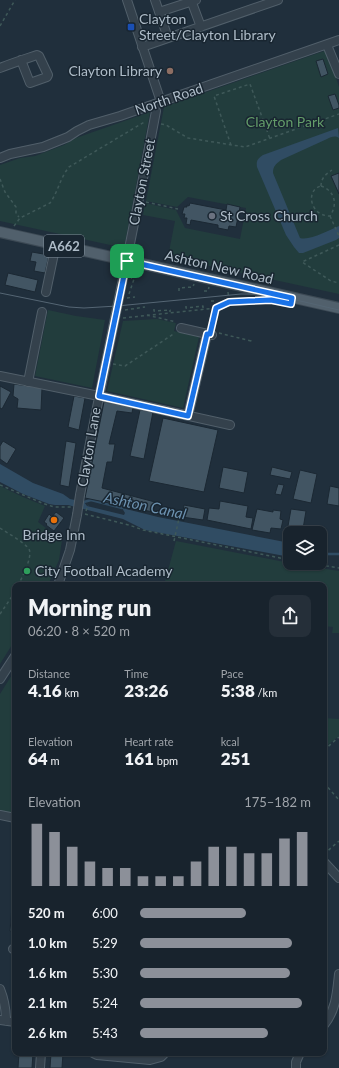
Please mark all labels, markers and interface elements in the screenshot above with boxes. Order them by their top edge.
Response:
place label: Clayton Street/Clayton Library [139,10,276,43]
marker: Clayton Street/Clayton Library [126,22,136,32]
place label: Clayton Library [68,62,163,79]
marker: Clayton Library [165,66,175,76]
street label: North Road [133,79,205,118]
park label: Clayton Park [246,113,325,130]
street label: Clayton Street [125,137,158,227]
place label: St Cross Church [220,207,318,224]
marker: St Cross Church [207,211,217,221]
road number: A662 [44,235,84,257]
pin [110,244,144,278]
street label: Ashton New Road [163,246,275,287]
icon: arrive [116,250,138,272]
street label: Clayton Lane [73,406,104,488]
water label: Ashton Canal [101,487,189,523]
marker: Bridge Inn [49,515,59,525]
place label: Bridge Inn [23,526,85,543]
map controls [283,526,327,570]
button: layers [283,526,327,570]
place label: City Football Academy [35,562,173,579]
marker: City Football Academy [22,566,32,576]
text: Morning run [28,594,151,621]
button: share [269,595,311,637]
text: 06:20 · 8 × 520 m [28,623,130,639]
text: Distance [28,667,70,680]
text: Time [124,667,148,680]
text: Pace [221,667,244,680]
text: 4.16 [28,680,62,701]
text: 23:26 [124,680,168,701]
text: 5:38 [221,680,255,701]
text: km [62,686,79,699]
text: /km [255,686,277,699]
text: Elevation [28,735,73,748]
text: Heart rate [124,735,174,748]
text: kcal [221,735,239,748]
text: 64 [28,748,48,769]
text: 161 [124,748,154,769]
text: 251 [221,748,250,769]
text: m [48,754,60,767]
text: bpm [154,754,178,767]
text: Elevation [28,794,81,810]
text: 175–182 m [244,794,311,810]
text: 520 m [28,905,65,921]
text: 6:00 [92,905,118,921]
text: 1.0 km [28,935,67,951]
text: 5:29 [92,935,118,951]
text: 1.6 km [28,965,67,981]
text: 5:30 [92,965,118,981]
text: 2.1 km [28,995,67,1011]
text: 5:24 [92,995,118,1011]
text: 2.6 km [28,1025,67,1041]
text: 5:43 [92,1025,118,1041]

